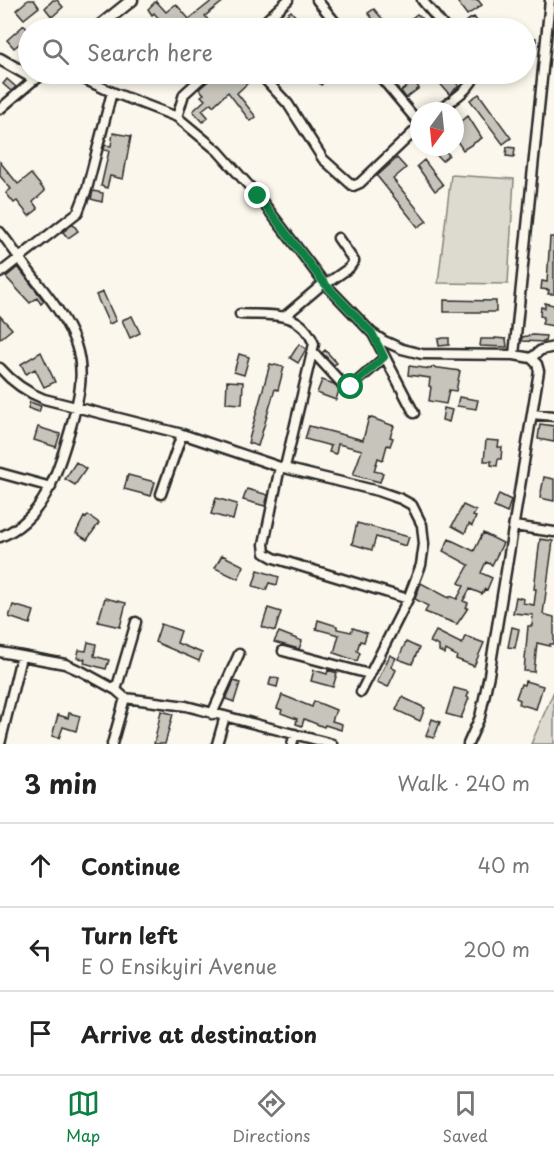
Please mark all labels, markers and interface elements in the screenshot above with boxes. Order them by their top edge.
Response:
search box [18,18,536,84]
icon: search [39,35,72,68]
text: Search here [87,35,213,68]
north arrow [410,102,464,156]
route end [244,182,270,208]
route start [337,373,363,399]
text: 3 min [24,764,97,803]
text: Walk · 240 m [397,768,530,798]
icon: ahead [24,849,57,882]
text: Continue [81,849,180,882]
text: 40 m [478,850,530,880]
text: Turn left [81,918,178,951]
icon: left [24,933,57,966]
text: 200 m [463,934,530,964]
text: E O Ensikyiri Avenue [81,951,277,981]
icon: arrive [24,1017,57,1050]
text: Arrive at destination [81,1017,317,1050]
tab: Map [66,1087,100,1147]
tab: Directions [232,1087,310,1147]
tab: Saved [442,1087,488,1147]

